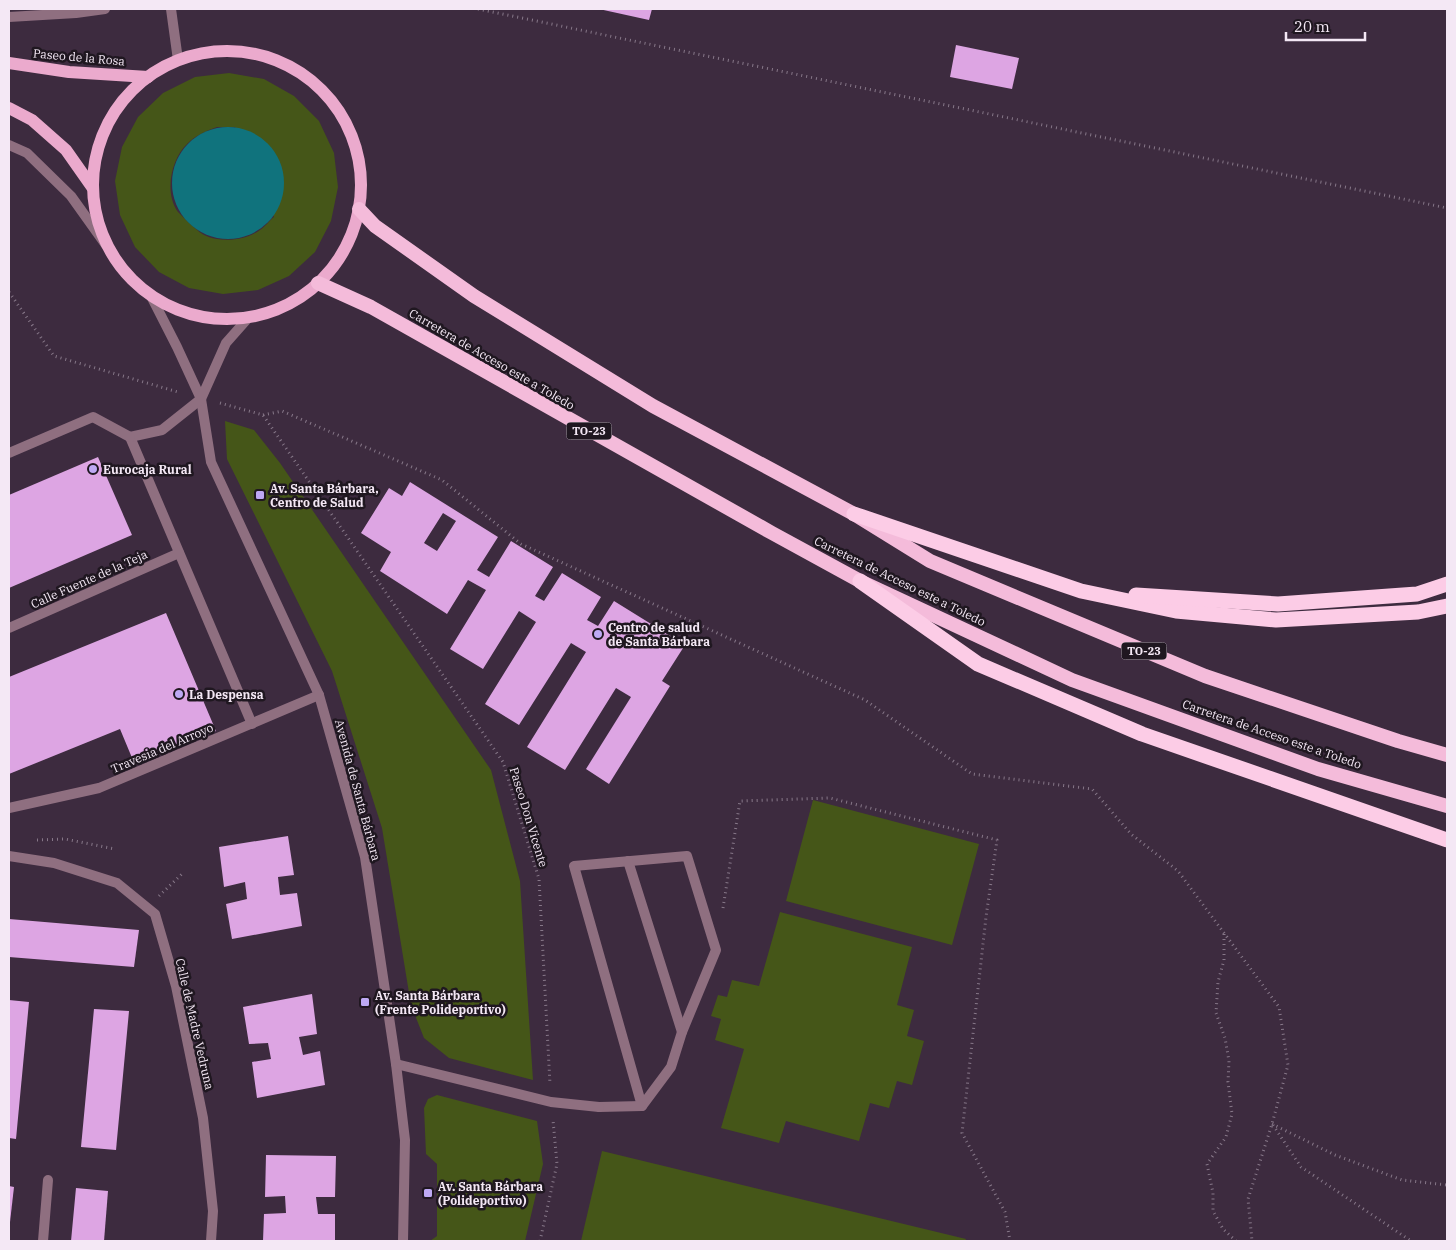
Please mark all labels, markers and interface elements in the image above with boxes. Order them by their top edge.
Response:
scale bar [1286,10,1365,42]
text: 20 m [1294,17,1330,36]
street label: Paseo de la Rosa [32,46,126,69]
street label: Carretera de Acceso este a Toledo [407,305,578,413]
road number: TO-23 [566,422,612,440]
place label: Eurocaja Rural [103,462,192,477]
marker: Eurocaja Rural [87,463,99,475]
place label: Av. Santa Bárbara, Centro de Salud [270,481,379,510]
marker: Av. Santa Bárbara, Centro de Salud [254,489,266,501]
street label: Carretera de Acceso este a Toledo [812,533,988,629]
street label: Calle Fuente de la Teja [28,546,150,612]
place label: Centro de salud de Santa Bárbara [608,620,710,649]
marker: Centro de salud de Santa Bárbara [592,628,604,640]
road number: TO-23 [1122,642,1166,659]
place label: La Despensa [189,687,264,702]
marker: La Despensa [173,688,185,700]
street label: Carretera de Acceso este a Toledo [1180,696,1364,772]
street label: Avenida de Santa Bárbara [332,718,384,863]
street label: Travesia del Arroyo [109,720,216,776]
street label: Paseo Don Vicente [507,765,551,869]
street label: Calle de Madre Vedruna [173,957,218,1092]
place label: Av. Santa Bárbara (Frente Polideportivo) [375,988,506,1017]
marker: Av. Santa Bárbara (Frente Polideportivo) [359,996,371,1008]
place label: Av. Santa Bárbara (Polideportivo) [438,1179,543,1208]
marker: Av. Santa Bárbara (Polideportivo) [422,1187,434,1199]

